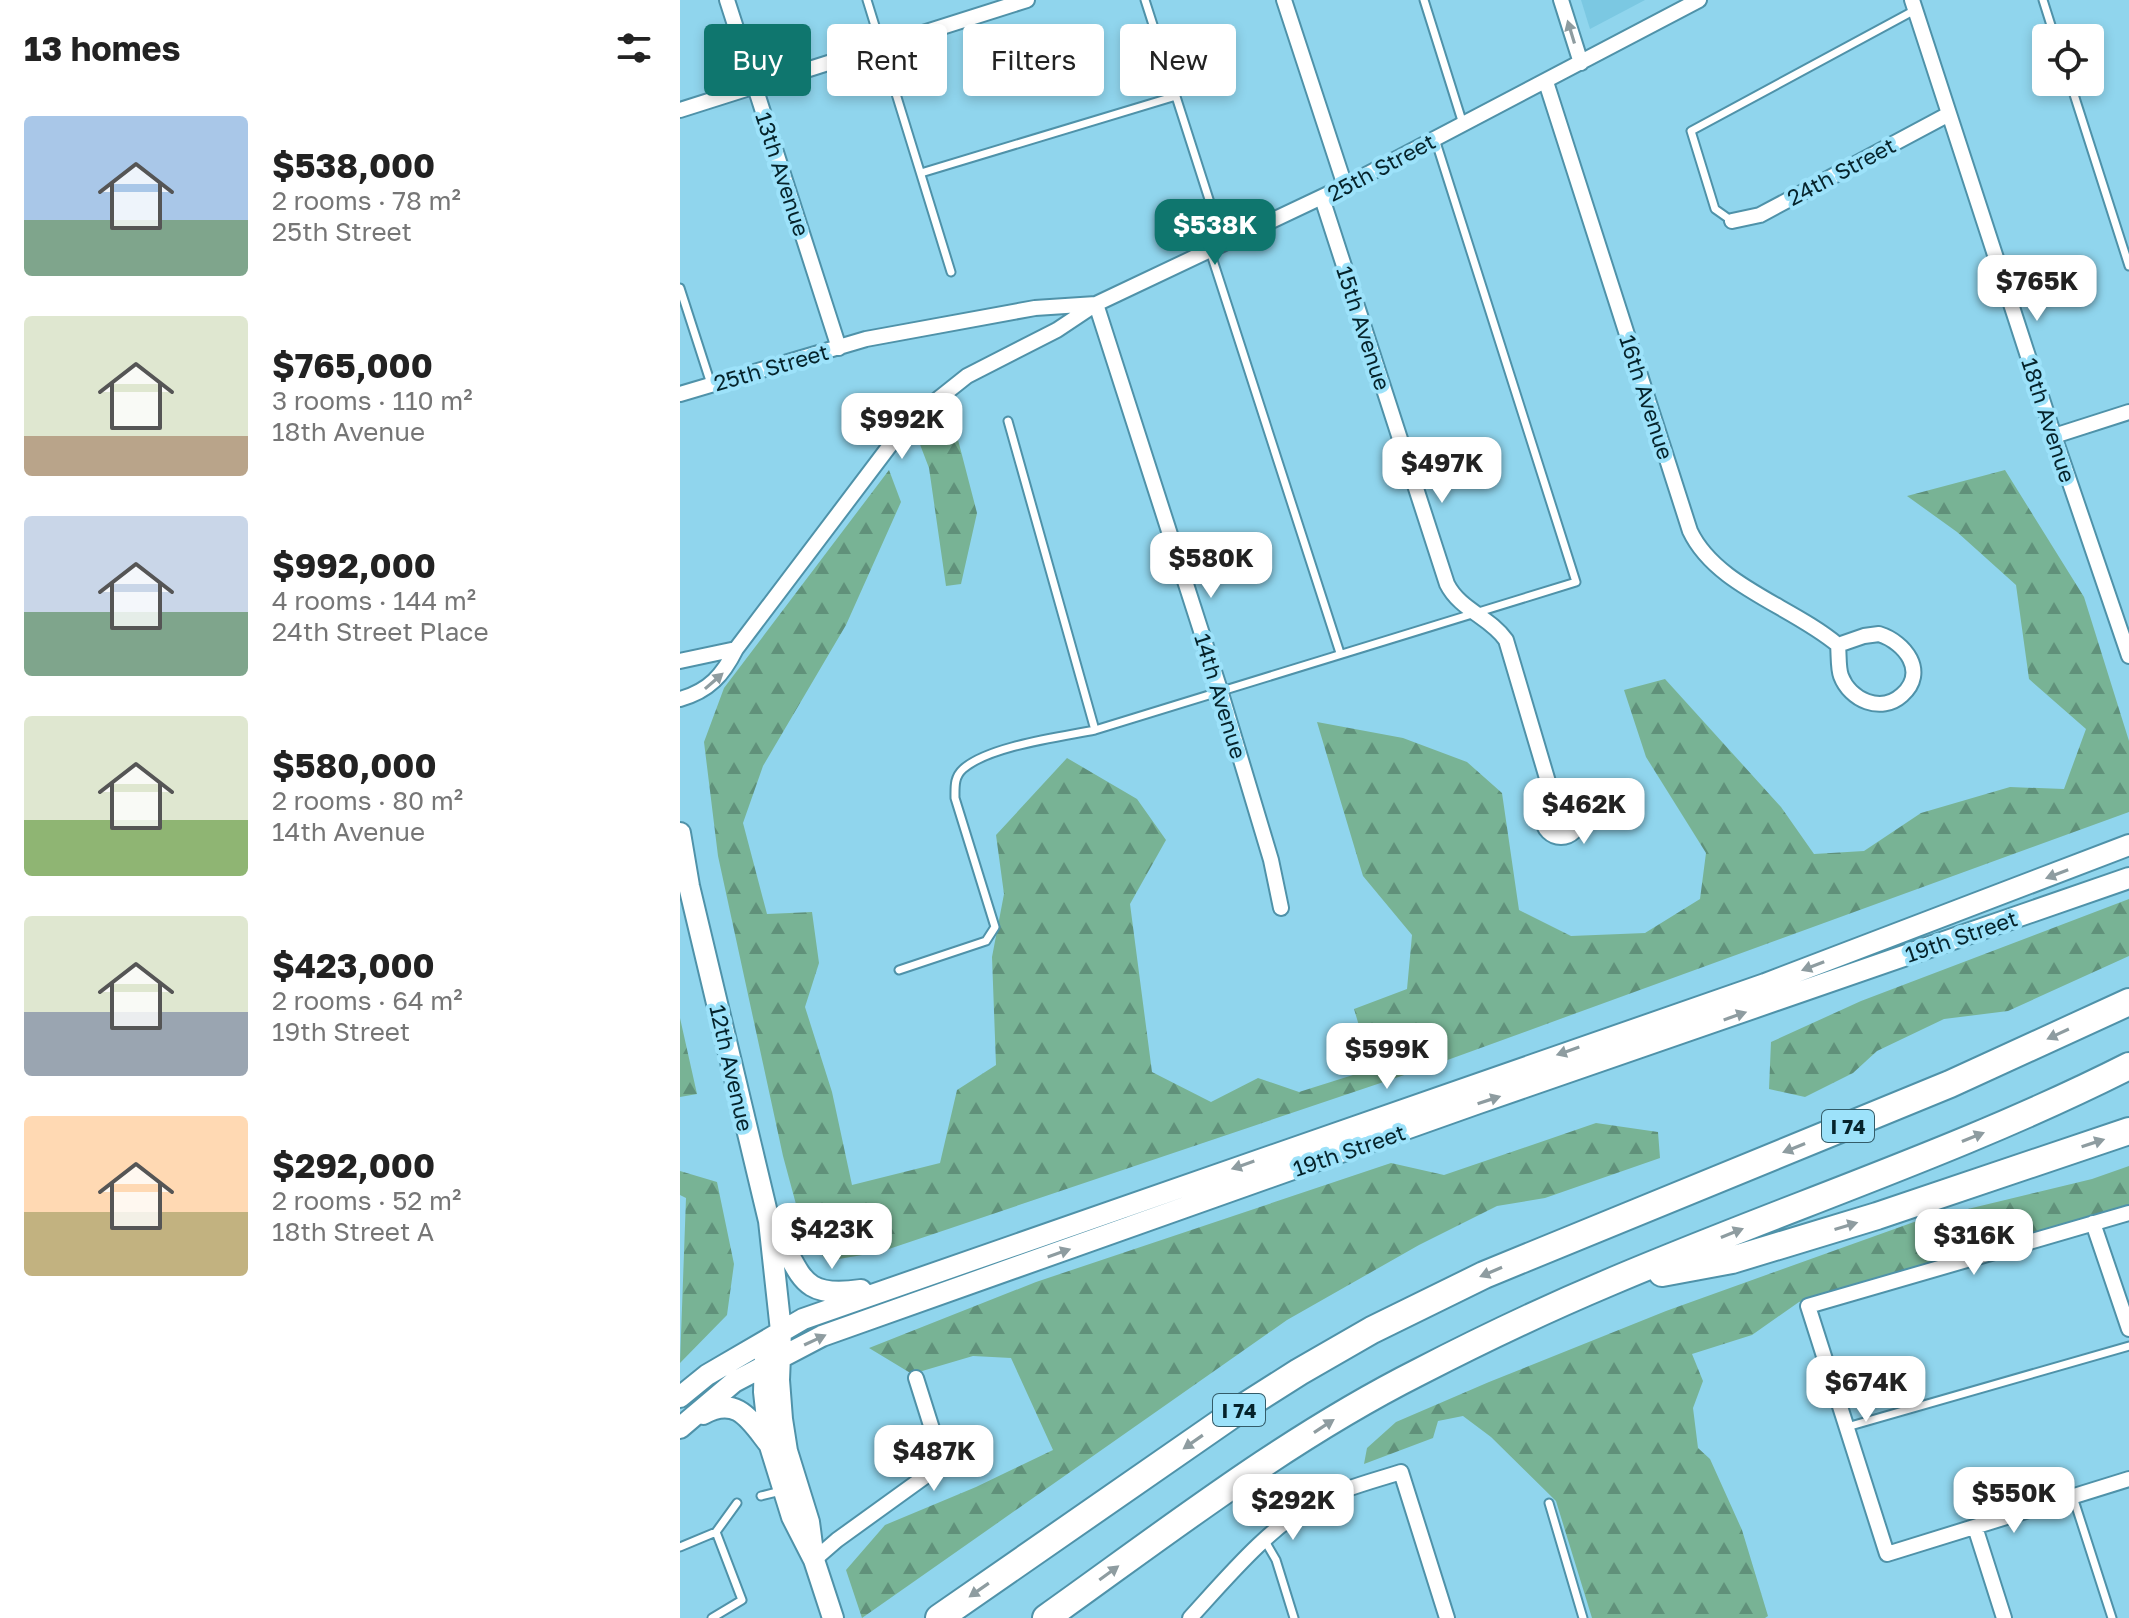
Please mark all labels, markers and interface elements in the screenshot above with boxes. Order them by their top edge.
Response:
one-way arrow [1565,19,1577,43]
chip: Buy [704,24,811,96]
chip: Rent [827,24,947,96]
chip: Filters [963,24,1104,96]
chip: New [1120,24,1236,96]
map controls [2032,24,2104,96]
button: locate [2032,24,2104,96]
icon: filters [612,26,656,70]
text: 13 homes [24,28,181,68]
street label: 13th Avenue [750,108,816,240]
street label: 25th Street [1322,127,1440,207]
street label: 24th Street [1782,131,1900,211]
text: $538,000 [272,145,435,185]
icon: home [88,148,184,244]
text: 2 rooms · 78 m² [272,185,461,216]
pin: $538K [1159,199,1271,267]
text: $538K [1173,209,1257,240]
text: 25th Street [272,216,412,247]
pin: $765K [1981,255,2093,323]
street label: 15th Avenue [1331,263,1397,393]
text: $765K [1996,265,2078,296]
street label: 16th Avenue [1614,331,1680,463]
street label: 25th Street [710,338,832,396]
text: $765,000 [272,345,433,385]
icon: home [88,348,184,444]
street label: 18th Avenue [2016,354,2082,486]
text: 3 rooms · 110 m² [272,385,473,416]
pin: $992K [846,393,958,461]
text: $992K [859,403,945,434]
text: 18th Avenue [272,416,425,447]
pin: $497K [1386,437,1498,505]
text: $497K [1400,447,1484,478]
pin: $580K [1155,532,1267,600]
text: $580K [1168,542,1254,573]
text: $992,000 [272,545,436,585]
icon: home [88,548,184,644]
text: 4 rooms · 144 m² [272,585,476,616]
text: 24th Street Place [272,616,489,647]
street label: 14th Avenue [1189,630,1253,762]
one-way arrow [703,673,723,690]
text: $580,000 [272,745,437,785]
icon: home [88,748,184,844]
pin: $462K [1528,778,1640,846]
text: 2 rooms · 80 m² [272,785,463,816]
text: $462K [1542,788,1626,819]
text: 14th Avenue [272,816,425,847]
one-way arrow [2045,868,2069,881]
street label: 19th Street [1901,904,2021,968]
text: $423,000 [272,945,435,985]
icon: home [88,948,184,1044]
one-way arrow [1801,960,1825,973]
text: 2 rooms · 64 m² [272,985,463,1016]
street label: 12th Avenue [704,1002,760,1134]
one-way arrow [1723,1009,1747,1022]
text: 19th Street [272,1016,410,1047]
pin: $599K [1331,1023,1443,1091]
one-way arrow [2046,1027,2070,1041]
text: $599K [1344,1033,1430,1064]
one-way arrow [1555,1046,1579,1058]
one-way arrow [1477,1093,1501,1106]
road number: I 74 [1822,1110,1874,1142]
street label: 19th Street [1289,1118,1409,1182]
one-way arrow [1961,1130,1985,1143]
one-way arrow [2081,1137,2105,1149]
one-way arrow [1782,1142,1806,1155]
text: $292,000 [272,1145,435,1185]
icon: home [88,1148,184,1244]
one-way arrow [1231,1159,1255,1172]
text: 2 rooms · 52 m² [272,1185,461,1216]
pin: $423K [776,1203,888,1271]
pin: $316K [1918,1209,2030,1277]
text: $423K [790,1213,874,1244]
text: 18th Street A [272,1216,434,1247]
one-way arrow [1835,1219,1859,1232]
text: $316K [1933,1219,2015,1250]
one-way arrow [1720,1226,1744,1239]
one-way arrow [1048,1246,1072,1259]
one-way arrow [1479,1265,1503,1278]
one-way arrow [803,1333,826,1347]
pin: $674K [1810,1356,1922,1424]
text: $674K [1824,1366,1908,1397]
road number: I 74 [1213,1394,1265,1426]
one-way arrow [1313,1420,1335,1434]
pin: $487K [878,1425,990,1493]
one-way arrow [1182,1434,1203,1449]
text: $487K [892,1435,976,1466]
pin: $550K [1958,1467,2070,1535]
pin: $292K [1237,1474,1349,1542]
text: $550K [1972,1477,2056,1508]
text: $292K [1251,1484,1335,1515]
one-way arrow [1099,1566,1120,1581]
one-way arrow [968,1582,989,1597]

